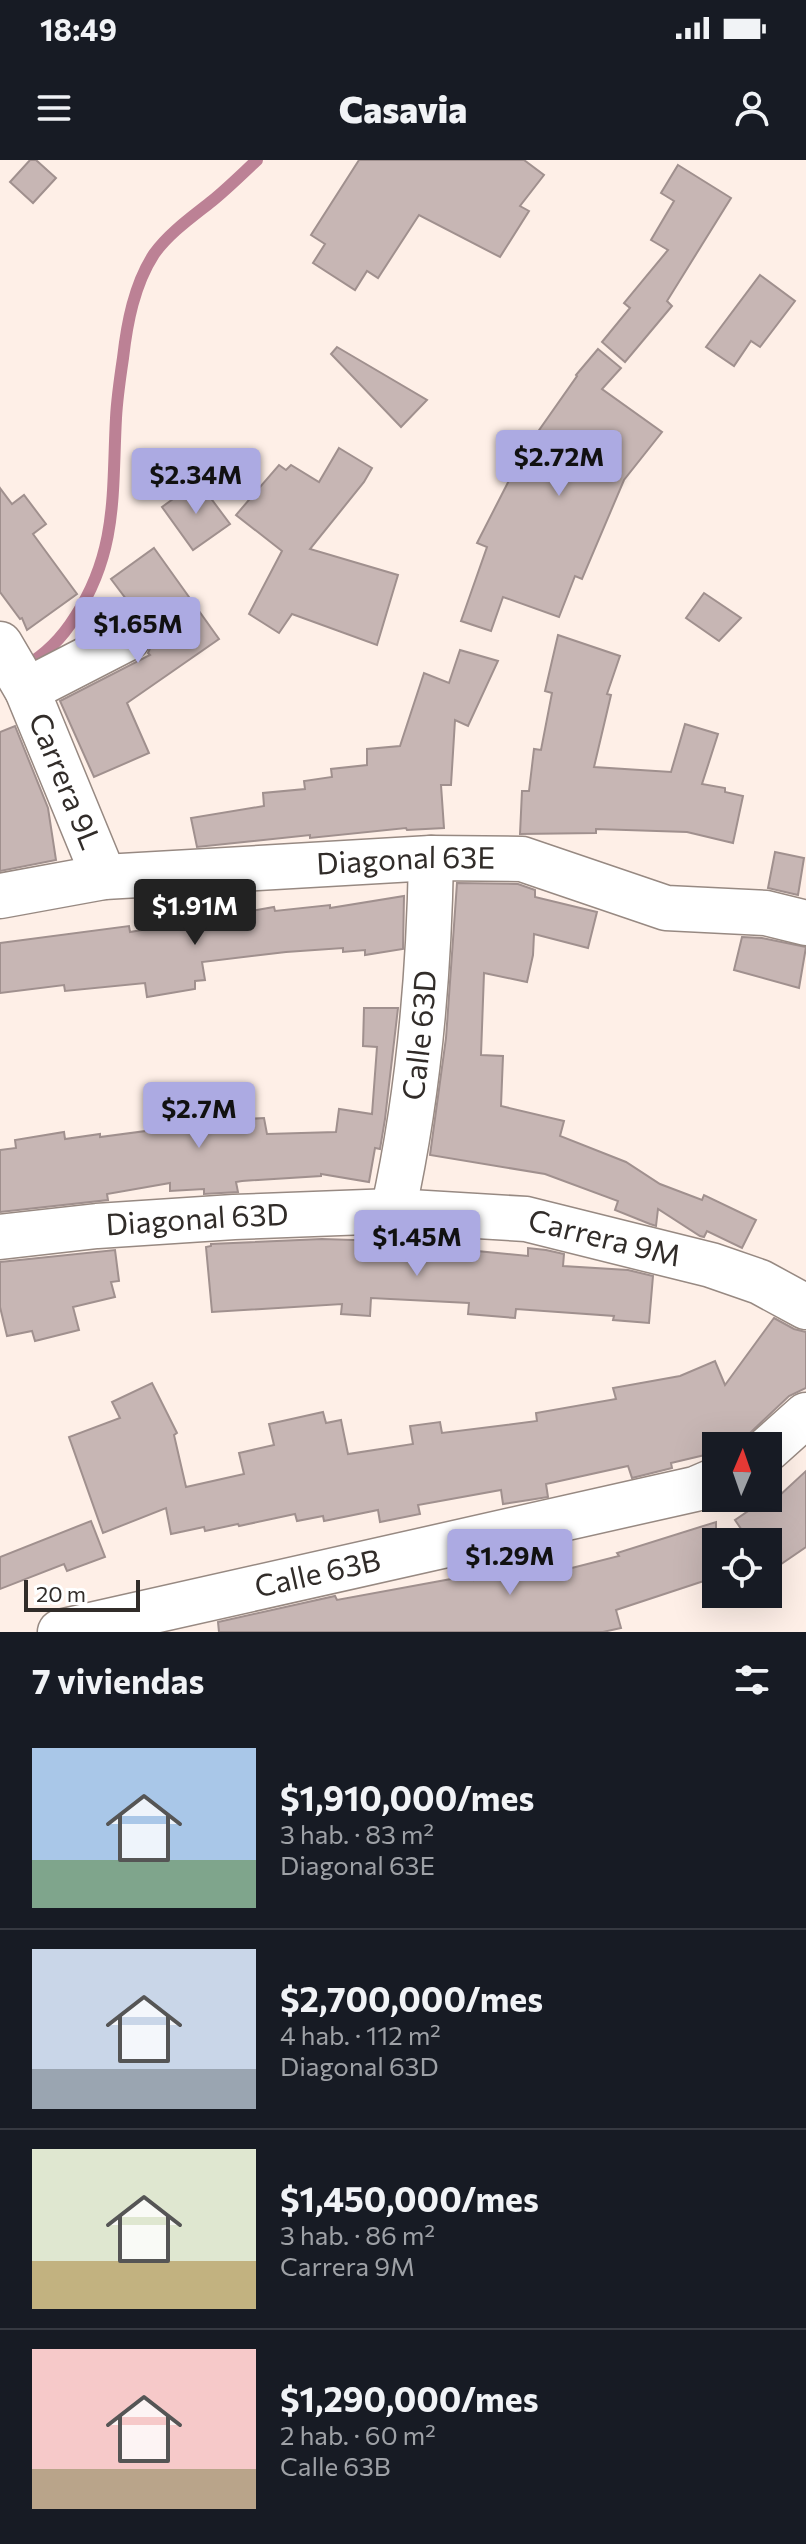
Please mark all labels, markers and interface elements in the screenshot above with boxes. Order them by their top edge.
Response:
text: 18:49 [40,10,117,47]
icon: menu [32,86,76,130]
text: Casavia [339,86,467,130]
icon: person [730,86,774,130]
pin: $2.72M [494,430,624,498]
text: $2.72M [514,440,604,471]
pin: $2.34M [131,448,261,516]
text: $2.34M [150,458,242,489]
pin: $1.65M [73,597,203,665]
text: $1.65M [93,607,183,638]
street label: Carrera 9L [22,707,111,854]
street label: Diagonal 63E [315,837,495,881]
pin: $1.91M [130,879,260,947]
text: $1.91M [152,889,238,920]
street label: Calle 63D [392,969,442,1102]
pin: $2.7M [143,1082,255,1150]
text: $2.7M [161,1092,237,1123]
street label: Diagonal 63D [104,1194,289,1241]
street label: Carrera 9M [525,1199,685,1273]
pin: $1.45M [352,1210,482,1278]
text: $1.45M [372,1220,462,1251]
north arrow [702,1432,782,1512]
map controls [702,1432,782,1608]
button: locate [702,1528,782,1608]
pin: $1.29M [445,1529,575,1597]
street label: Calle 63B [251,1539,383,1604]
text: $1.29M [465,1539,555,1570]
scale bar [24,1576,140,1612]
text: 20 m [36,1580,86,1607]
icon: filters [730,1658,774,1702]
text: 7 viviendas [32,1659,204,1701]
text: $1,910,000/mes [280,1776,534,1818]
icon: home [96,1780,192,1876]
text: 3 hab. · 83 m² [280,1818,434,1849]
text: Diagonal 63E [280,1849,435,1880]
text: $2,700,000/mes [280,1977,543,2019]
icon: home [96,1981,192,2077]
text: 4 hab. · 112 m² [280,2019,441,2050]
text: Diagonal 63D [280,2050,439,2081]
text: $1,450,000/mes [280,2177,539,2219]
icon: home [96,2181,192,2277]
text: 3 hab. · 86 m² [280,2219,435,2250]
text: Carrera 9M [280,2250,415,2281]
text: $1,290,000/mes [280,2377,538,2419]
icon: home [96,2381,192,2477]
text: 2 hab. · 60 m² [280,2419,436,2450]
text: Calle 63B [280,2450,391,2481]

